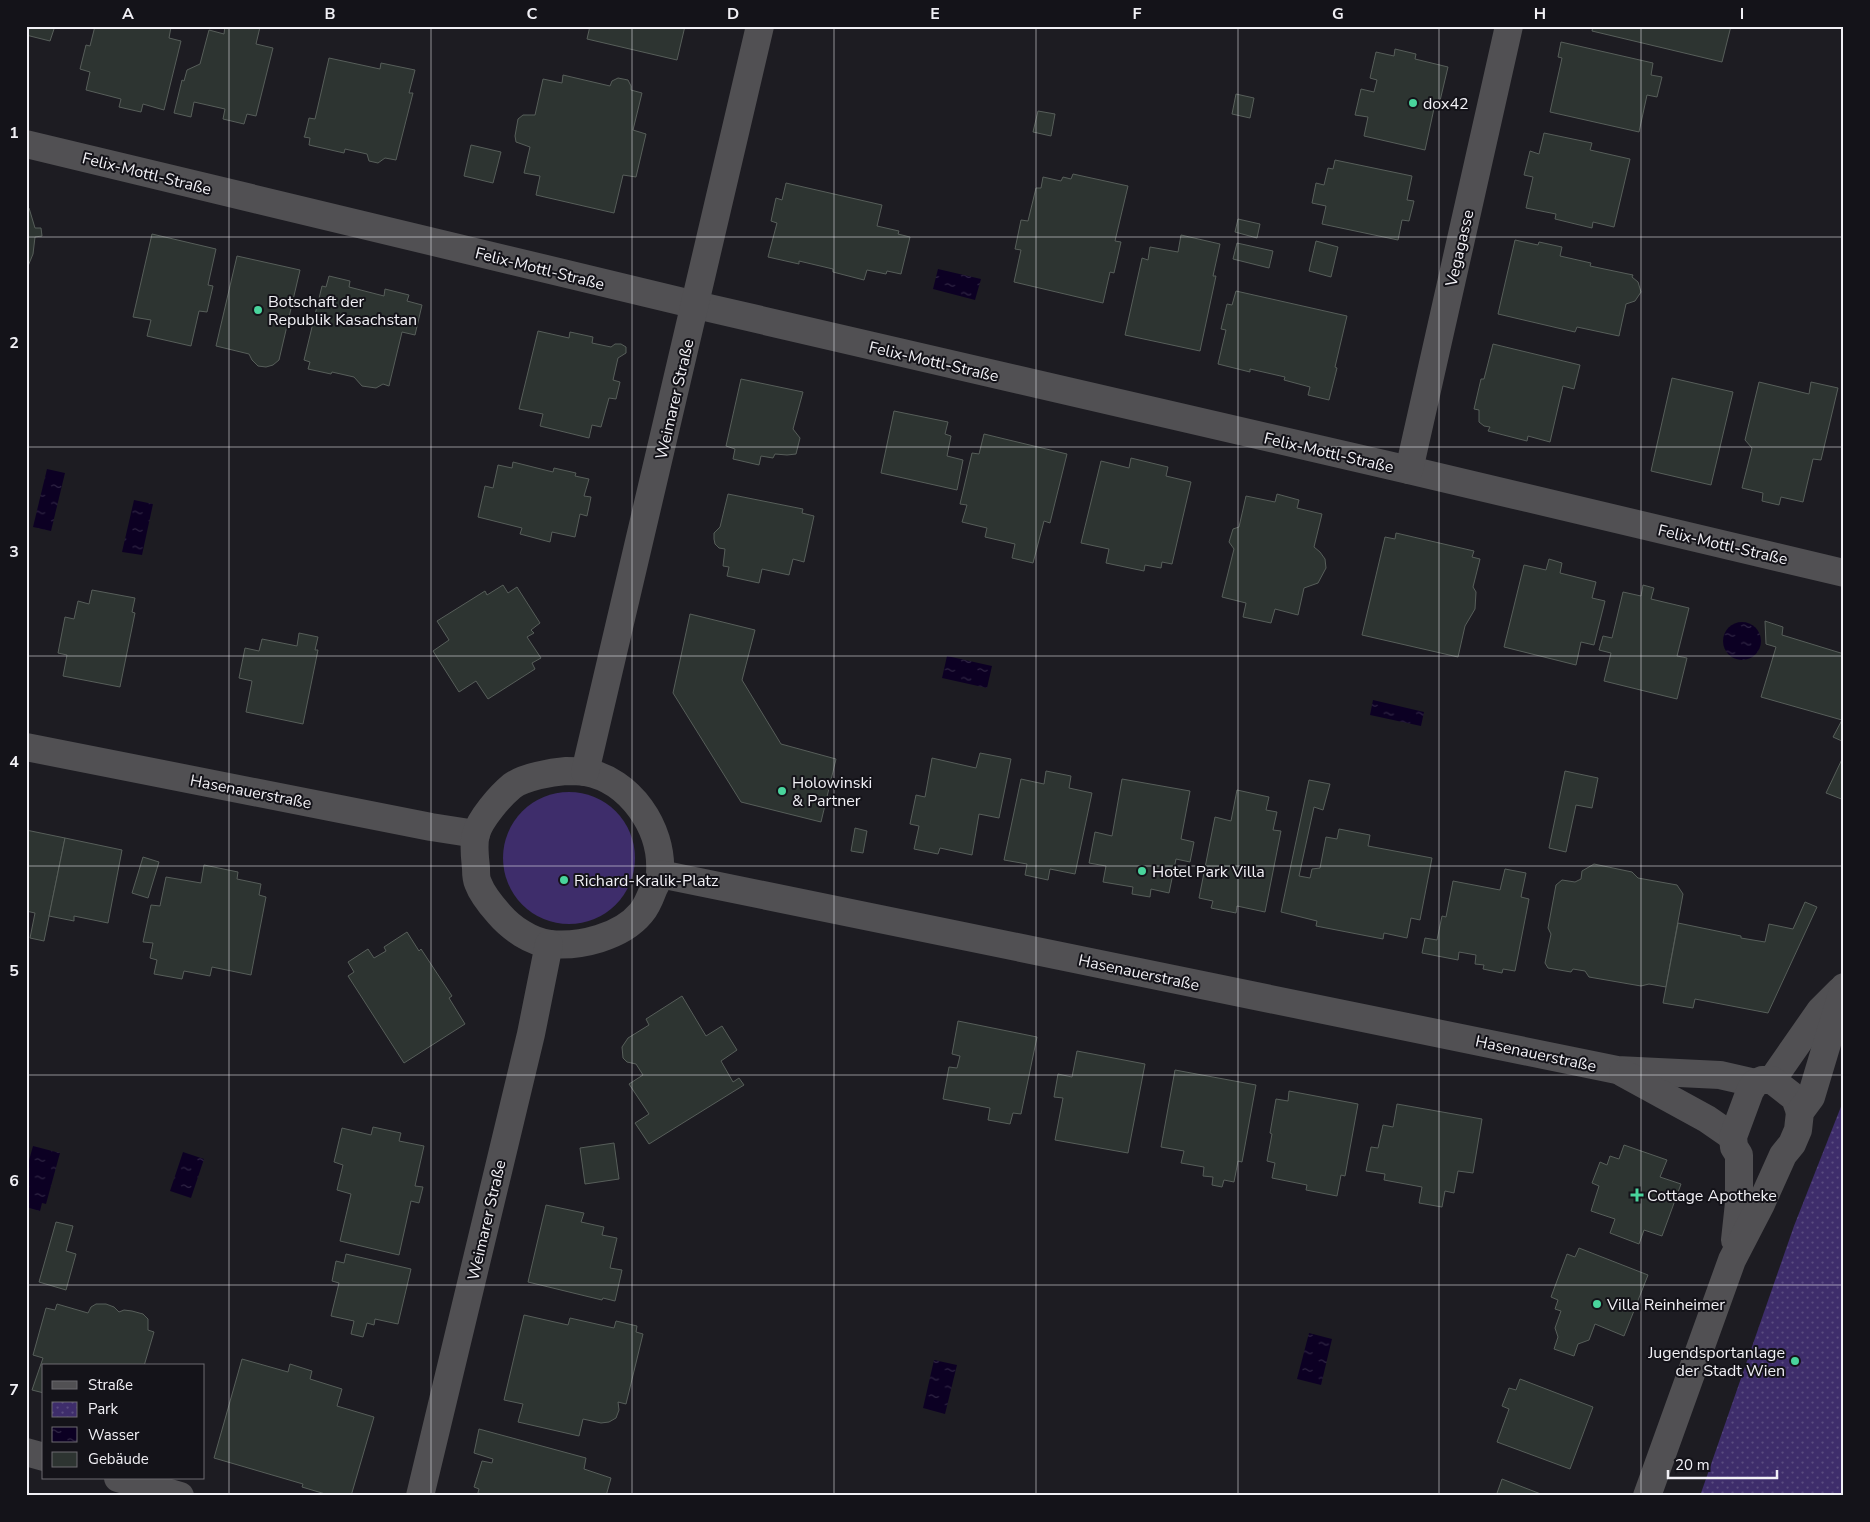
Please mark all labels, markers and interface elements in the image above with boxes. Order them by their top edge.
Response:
text: A [122,3,134,25]
text: B [324,3,336,25]
text: C [527,3,538,25]
text: D [727,3,739,25]
text: E [930,3,940,25]
text: F [1133,3,1142,25]
text: G [1332,3,1344,25]
text: H [1534,3,1546,25]
text: I [1740,3,1744,25]
place label: dox42 [1423,93,1469,115]
marker: dox42 [1407,97,1419,109]
text: 1 [9,122,19,144]
street label: Felix-Mottl-Straße [80,147,214,201]
street label: Vegagasse [1440,208,1479,290]
street label: Felix-Mottl-Straße [473,242,607,296]
place label: Botschaft der Republik Kasachstan [268,291,417,331]
marker: Botschaft der Republik Kasachstan [252,304,264,316]
text: 2 [9,332,19,354]
street label: Felix-Mottl-Straße [867,336,1001,388]
street label: Weimarer Straße [650,337,700,462]
street label: Felix-Mottl-Straße [1262,427,1396,479]
street label: Felix-Mottl-Straße [1656,519,1790,571]
text: 3 [9,541,19,563]
text: 4 [9,751,19,773]
street label: Hasenauerstraße [188,769,313,815]
place label: Holowinski & Partner [792,772,872,812]
marker: Holowinski & Partner [776,785,788,797]
place label: Hotel Park Villa [1152,861,1265,883]
marker: Hotel Park Villa [1136,865,1148,877]
place label: Richard-Kralik-Platz [574,870,718,892]
marker: Richard-Kralik-Platz [558,874,570,886]
street label: Hasenauerstraße [1076,949,1201,997]
text: 5 [9,960,19,982]
street label: Hasenauerstraße [1473,1030,1598,1078]
street label: Weimarer Straße [462,1158,512,1283]
text: 6 [9,1170,19,1192]
place label: Cottage Apotheke [1647,1185,1777,1207]
marker: Cottage Apotheke [1631,1189,1643,1201]
place label: Villa Reinheimer [1606,1294,1725,1316]
marker: Villa Reinheimer [1591,1298,1603,1310]
place label: Jugendsportanlage der Stadt Wien [1647,1342,1785,1382]
marker: Jugendsportanlage der Stadt Wien [1789,1355,1801,1367]
legend [42,1364,205,1480]
text: Straße [88,1375,133,1395]
text: 7 [9,1379,19,1401]
text: Park [88,1399,118,1419]
text: Wasser [88,1425,140,1445]
scale bar [1668,1447,1776,1479]
text: Gebäude [88,1449,149,1469]
text: 20 m [1675,1455,1710,1475]

